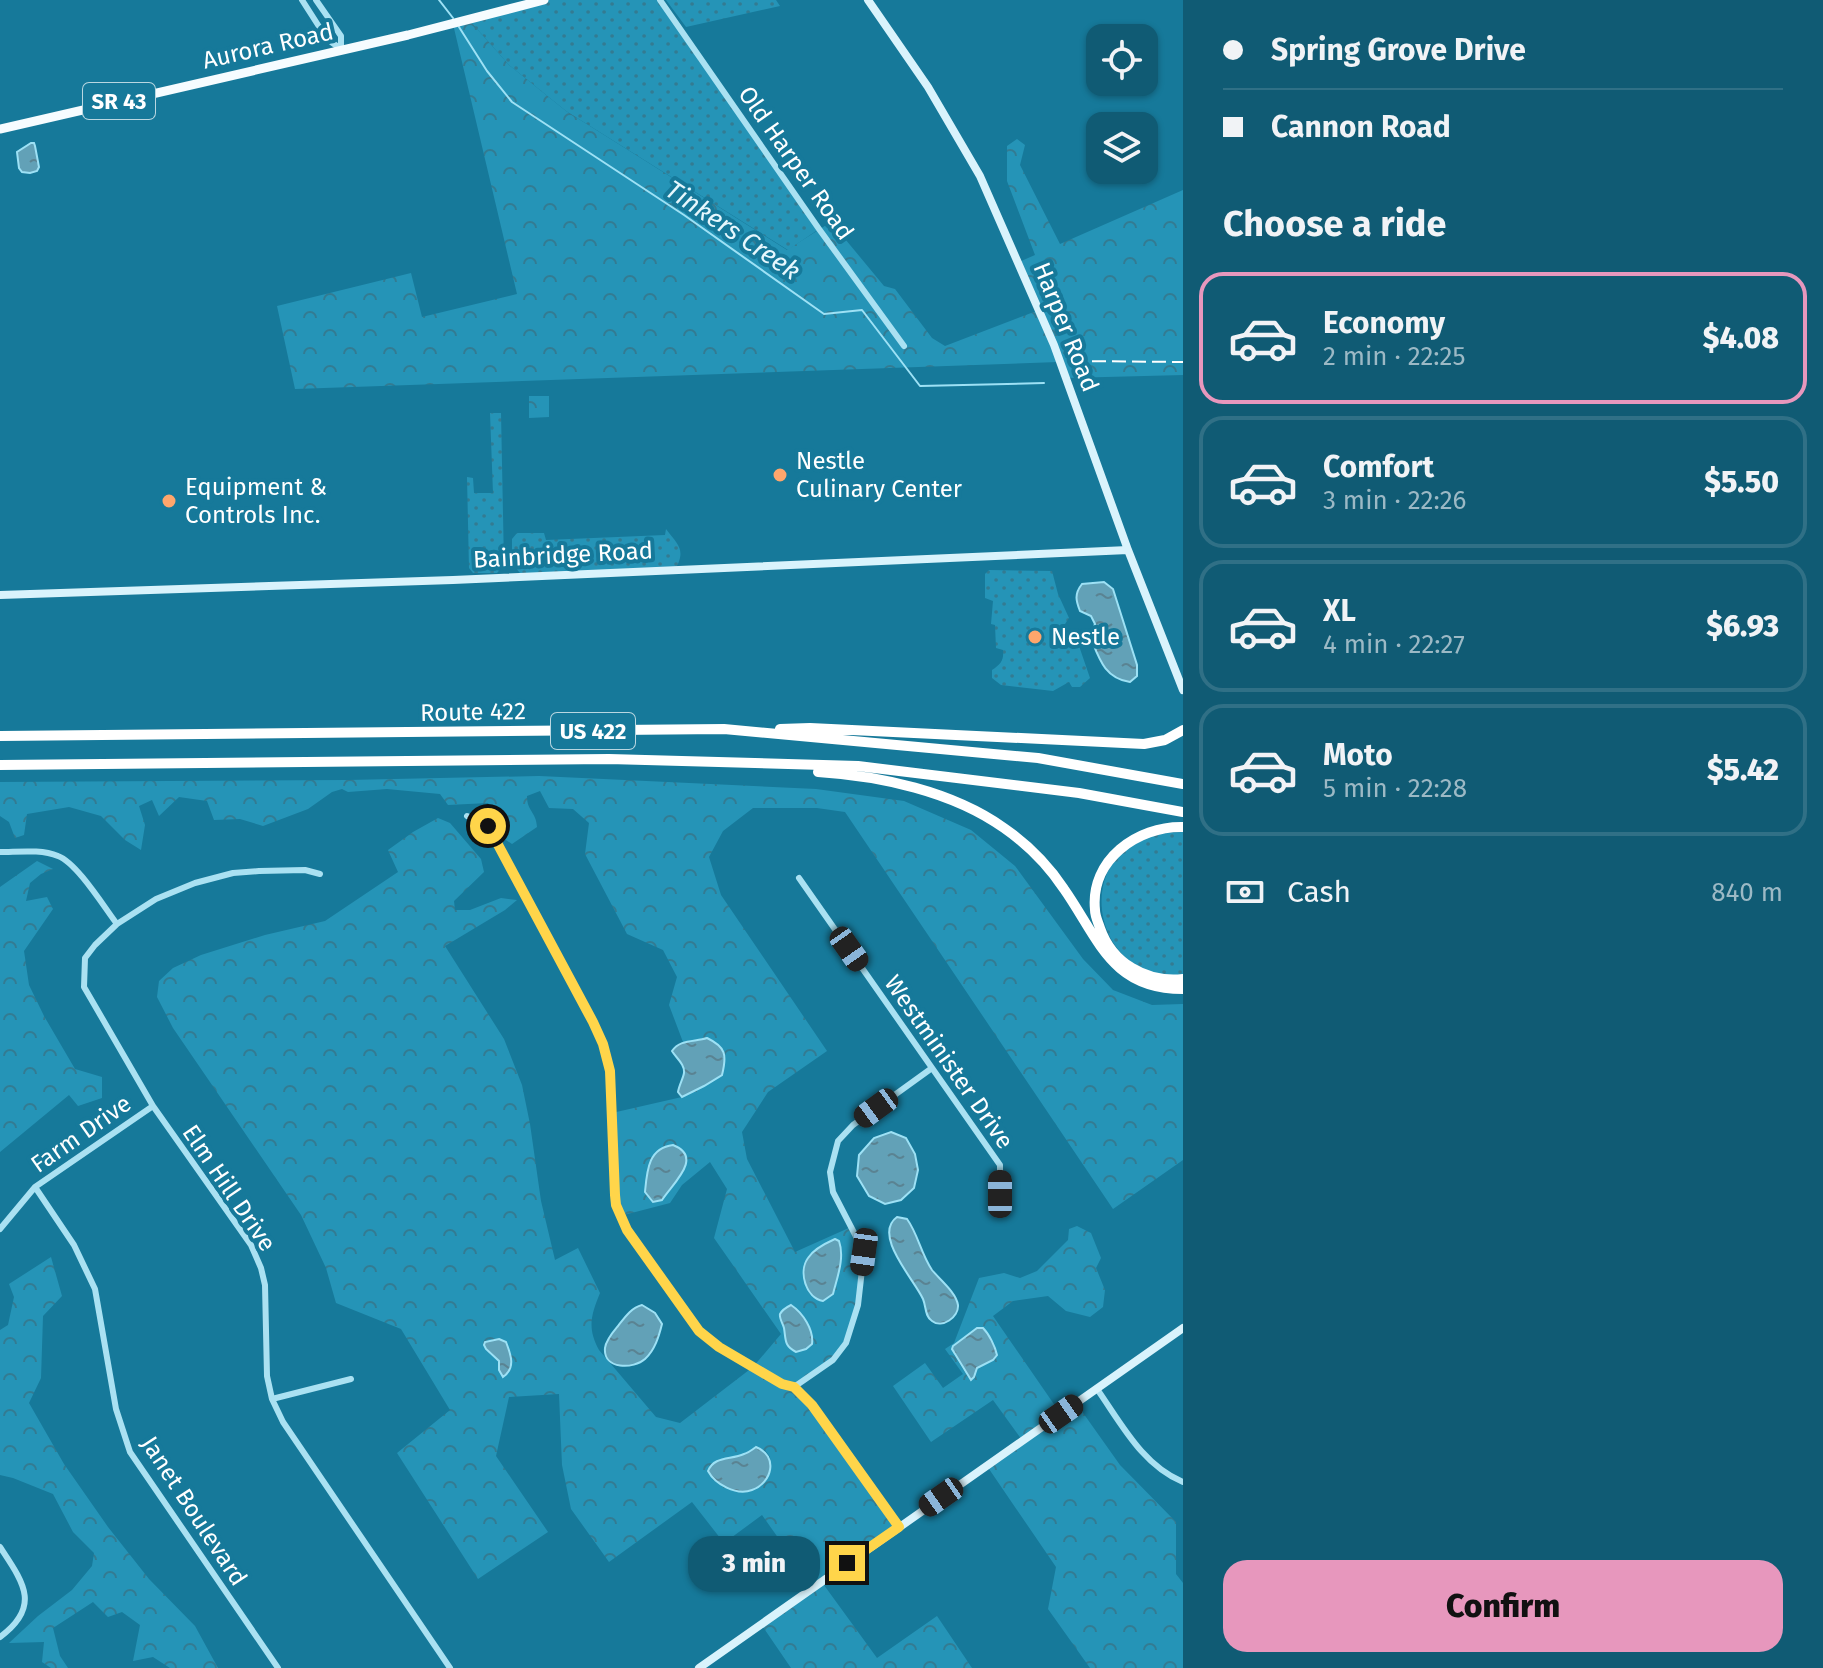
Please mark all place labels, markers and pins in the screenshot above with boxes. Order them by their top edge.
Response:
place label: Nestle Culinary Center [796,447,963,503]
marker: Nestle Culinary Center [771,466,789,484]
place label: Equipment & Controls Inc. [185,473,327,529]
marker: Equipment & Controls Inc. [160,492,178,510]
place label: Nestle [1051,623,1120,651]
marker: Nestle [1026,628,1044,646]

